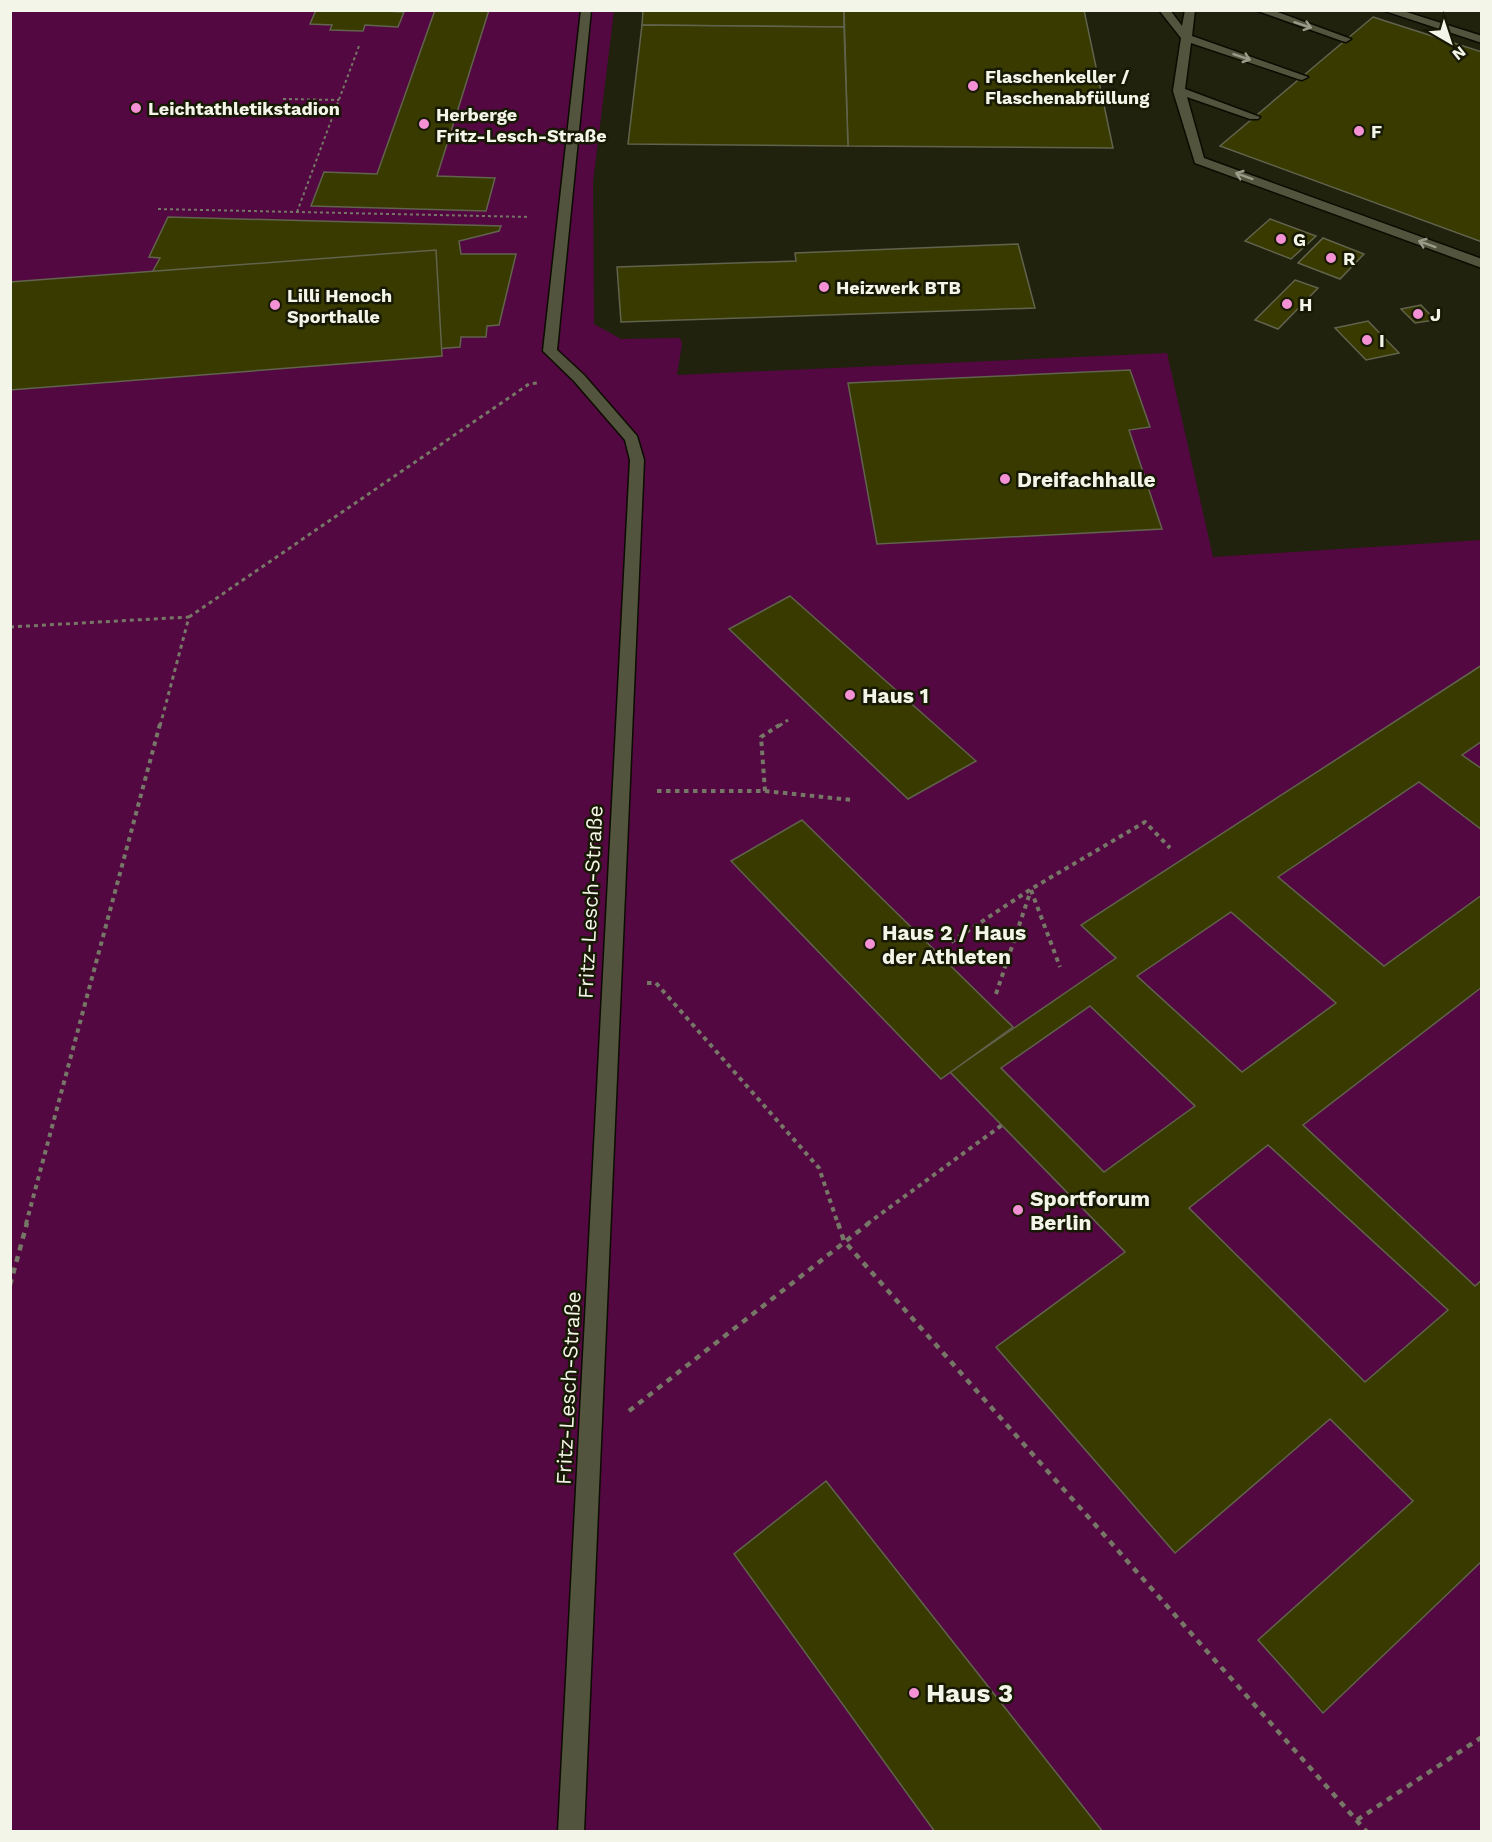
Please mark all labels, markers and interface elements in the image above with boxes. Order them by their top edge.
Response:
north arrow [1420,12,1480,72]
one-way arrow [1293,20,1312,31]
text: N [1449,42,1470,64]
one-way arrow [1232,52,1251,63]
place label: Flaschenkeller / Flaschenabfüllung [985,66,1150,108]
marker: Flaschenkeller / Flaschenabfüllung [966,79,980,93]
place label: Leichtathletikstadion [148,98,340,119]
marker: Leichtathletikstadion [129,101,143,115]
place label: Herberge Fritz-Lesch-Straße [436,104,607,146]
marker: Herberge Fritz-Lesch-Straße [417,117,431,131]
place label: F [1371,121,1382,142]
marker: F [1352,124,1366,138]
one-way arrow [1235,170,1254,181]
place label: G [1293,229,1306,250]
marker: G [1274,232,1288,246]
one-way arrow [1418,238,1436,249]
place label: R [1343,248,1356,269]
marker: R [1324,251,1338,265]
place label: Heizwerk BTB [836,277,961,298]
marker: Heizwerk BTB [817,280,831,294]
place label: Lilli Henoch Sporthalle [287,285,392,327]
place label: H [1299,294,1312,315]
marker: H [1280,297,1294,311]
marker: Lilli Henoch Sporthalle [268,298,282,312]
place label: J [1430,304,1441,325]
marker: J [1411,307,1425,321]
place label: I [1379,330,1385,351]
marker: I [1360,333,1374,347]
place label: Dreifachhalle [1017,467,1156,492]
marker: Dreifachhalle [998,472,1012,486]
place label: Haus 1 [862,683,929,708]
marker: Haus 1 [843,688,857,702]
street label: Fritz-Lesch-Straße [572,805,608,999]
place label: Haus 2 / Haus der Athleten [882,920,1026,969]
marker: Haus 2 / Haus der Athleten [863,937,877,951]
place label: Sportforum Berlin [1030,1186,1150,1235]
marker: Sportforum Berlin [1011,1203,1025,1217]
street label: Fritz-Lesch-Straße [550,1291,586,1485]
place label: Haus 3 [926,1678,1013,1708]
marker: Haus 3 [907,1686,921,1700]

